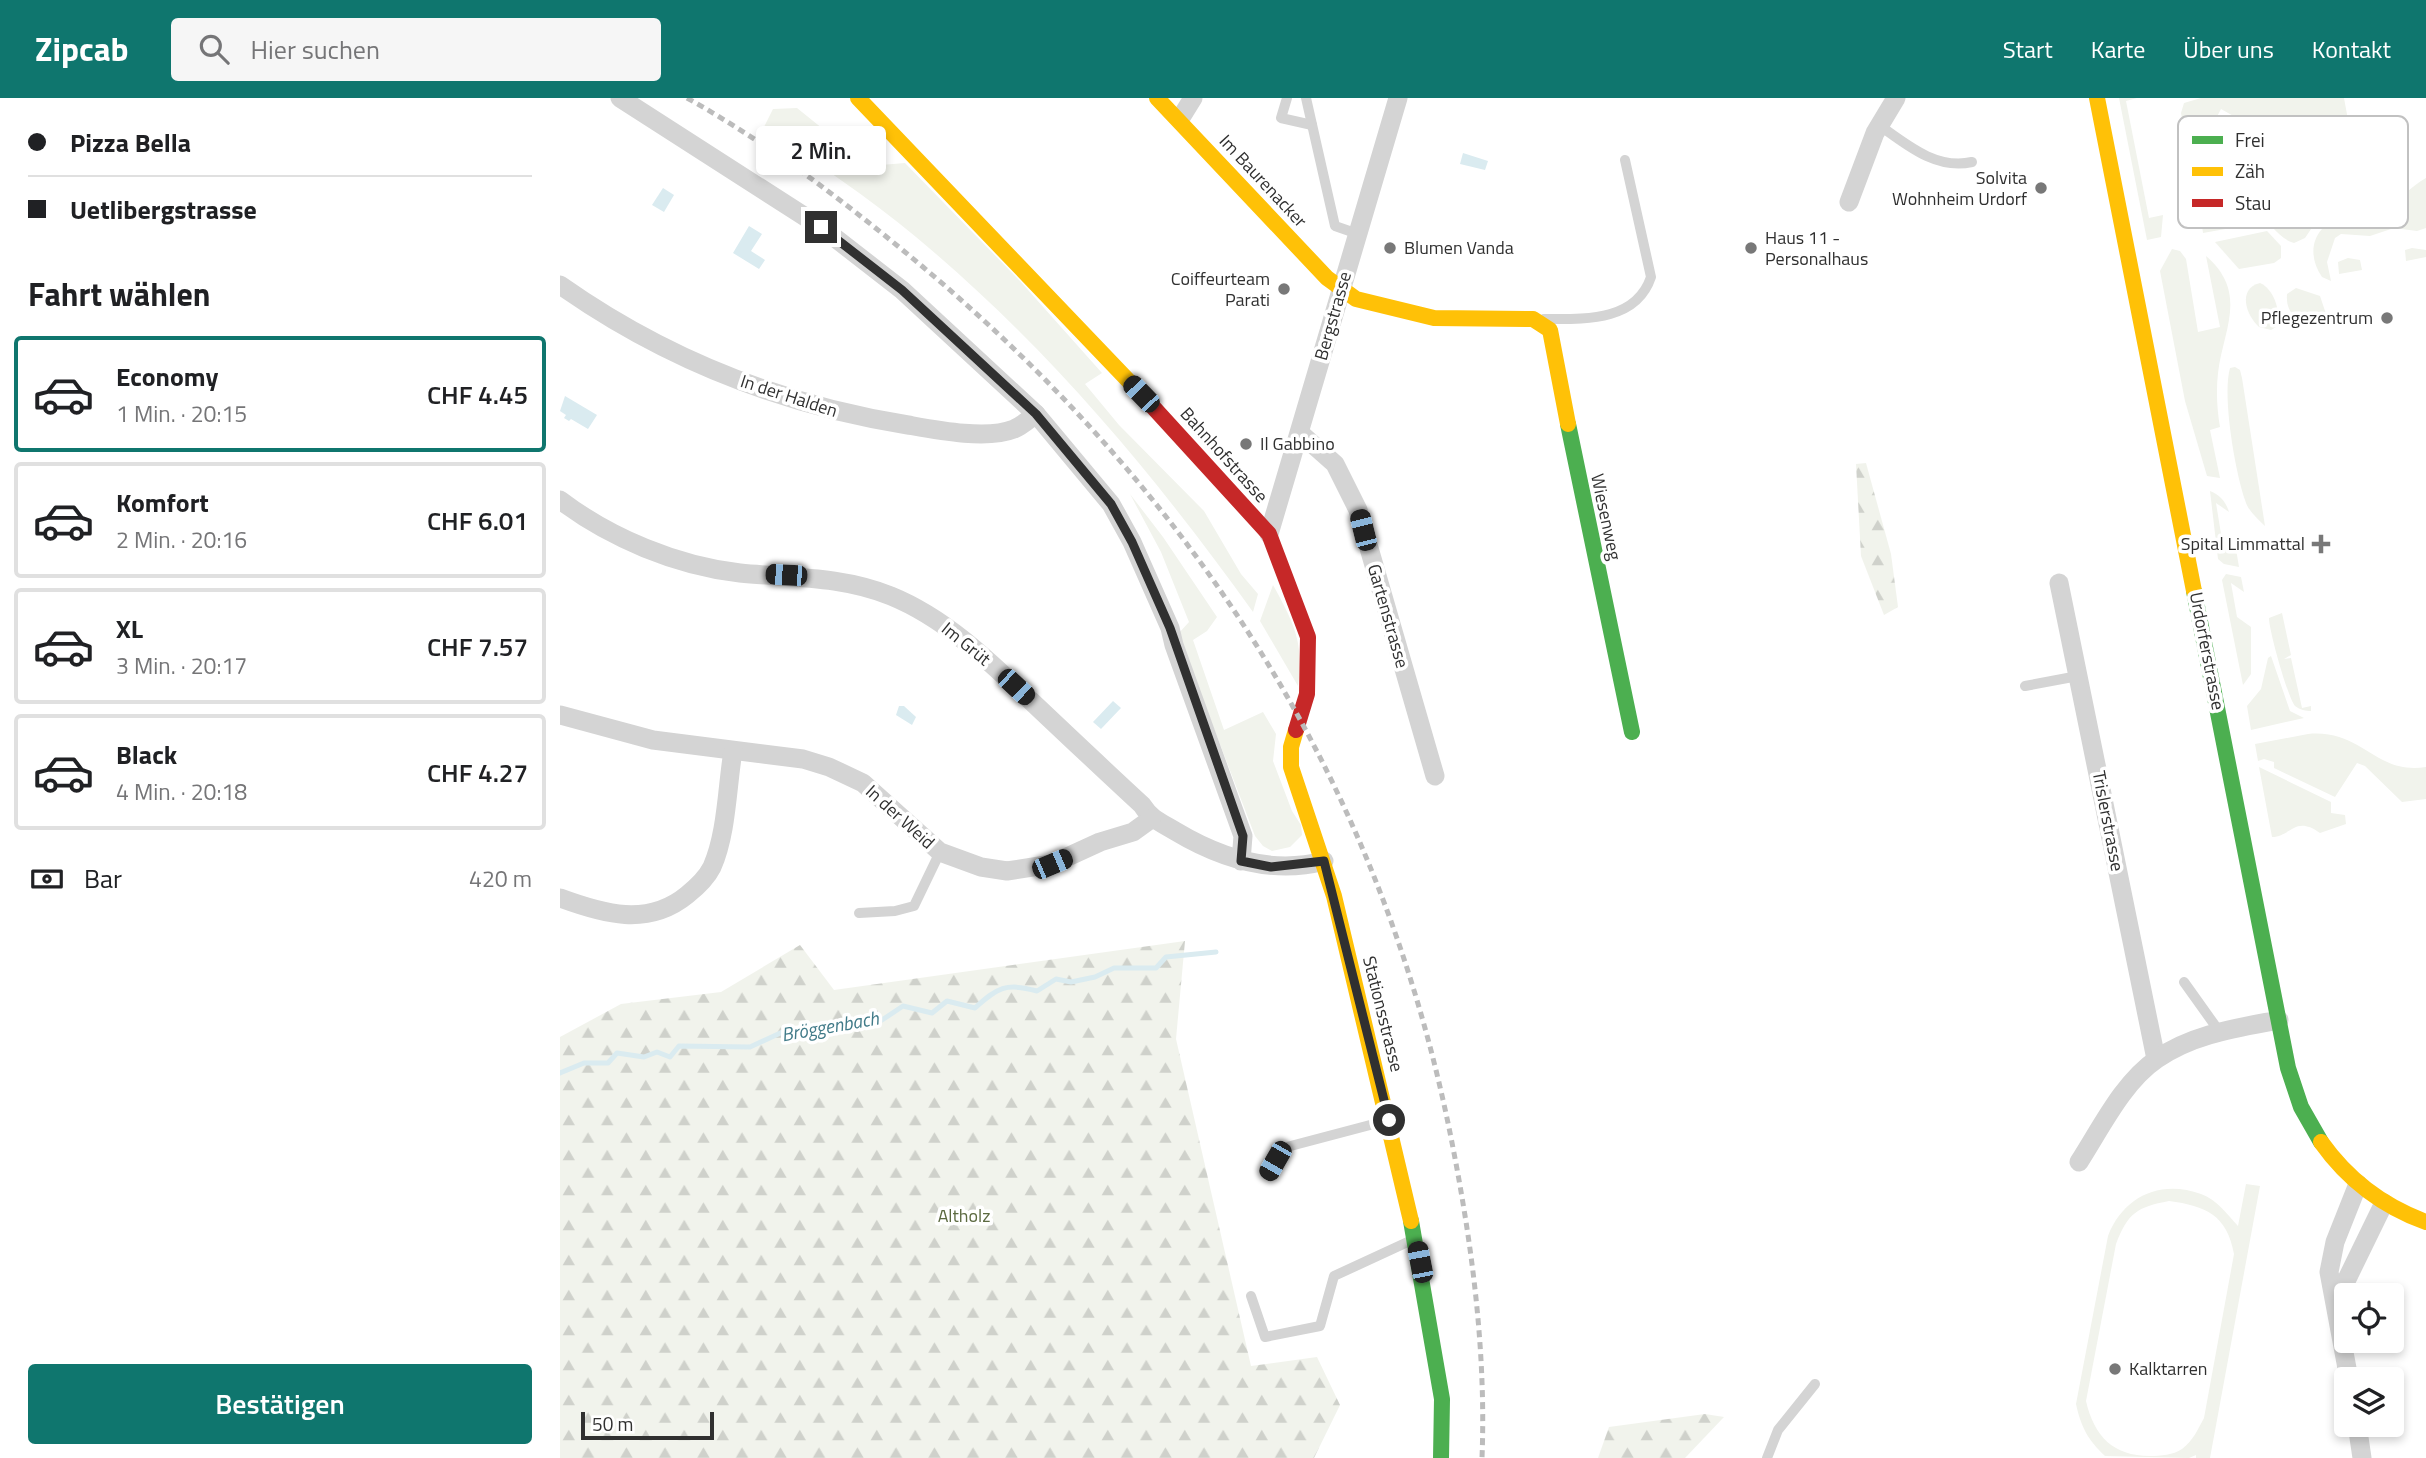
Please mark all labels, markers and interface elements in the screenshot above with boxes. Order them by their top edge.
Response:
search box [171,18,661,81]
text: Zipcab [35,24,129,74]
icon: search [195,30,233,68]
text: Hier suchen [251,30,380,69]
text: Start [2003,31,2053,67]
text: Karte [2091,31,2145,67]
text: Über uns [2183,31,2274,67]
text: Kontakt [2312,31,2391,67]
legend [2178,116,2408,228]
text: Pizza Bella [70,123,191,162]
callout: 2 Min. [756,125,886,174]
text: Frei [2235,125,2265,154]
street label: Im Baurenacker [1213,128,1314,233]
text: 2 Min. [790,133,852,168]
text: Zäh [2235,156,2265,185]
place label: Solvita Wohnheim Urdorf [1892,164,2027,212]
marker: Solvita Wohnheim Urdorf [2033,180,2049,196]
text: Stau [2235,188,2271,217]
text: Uetlibergstrasse [70,190,257,229]
route end [805,211,837,243]
place label: Haus 11 - Personalhaus [1765,224,1868,272]
place label: Blumen Vanda [1404,234,1514,261]
marker: Blumen Vanda [1382,240,1398,256]
marker: Haus 11 - Personalhaus [1743,240,1759,256]
place label: Coiffeurteam Parati [1171,265,1270,313]
street label: Bergstrasse [1307,268,1358,363]
text: Fahrt wählen [28,270,211,318]
marker: Coiffeurteam Parati [1276,281,1292,297]
place label: Pflegezentrum [2261,304,2373,331]
marker: Pflegezentrum [2379,310,2395,326]
text: Economy [116,357,218,396]
icon: car [32,363,95,426]
street label: In der Halden [737,367,841,424]
car [1119,372,1164,416]
text: CHF 4.45 [427,375,528,414]
text: 1 Min. · 20:15 [116,396,247,431]
street label: Bahnhofstrasse [1174,401,1275,508]
place label: Il Gabbino [1260,430,1335,457]
marker: Il Gabbino [1238,436,1254,452]
street label: Wiesenweg [1584,471,1629,563]
text: Komfort [116,483,209,522]
icon: car [32,489,95,552]
text: CHF 6.01 [427,501,528,540]
car [1348,507,1379,553]
text: 2 Min. · 20:16 [116,522,247,557]
place label: Spital Limmattal [2181,530,2305,557]
marker: Spital Limmattal [2311,534,2331,554]
street label: Gartenstrasse [1361,561,1416,671]
car [765,563,808,587]
street label: Urdorferstrasse [2183,590,2232,712]
text: XL [116,609,143,648]
icon: car [32,615,95,678]
street label: Im Grüt [936,615,997,672]
text: CHF 7.57 [427,627,528,666]
text: 3 Min. · 20:17 [116,648,247,683]
car [994,665,1039,709]
text: Black [116,735,177,774]
icon: car [32,741,95,804]
text: CHF 4.27 [427,753,528,792]
street label: Trislerstrasse [2086,768,2131,873]
text: 4 Min. · 20:18 [116,774,247,809]
street label: In der Weid [860,778,941,855]
car [1029,846,1076,882]
text: Bar [84,859,122,898]
icon: cash [28,860,66,898]
text: 420 m [469,861,532,896]
street label: Stationsstrasse [1356,953,1411,1075]
water label: Bröggenbach [779,1003,881,1048]
route start [1373,1104,1405,1136]
car [1256,1138,1295,1184]
park label: Altholz [938,1202,990,1229]
car [1406,1239,1435,1285]
map controls [2334,1283,2404,1437]
button: locate [2334,1283,2404,1353]
place label: Kalktarren [2129,1355,2207,1382]
marker: Kalktarren [2107,1361,2123,1377]
button: Bestätigen [28,1364,532,1444]
button: layers [2334,1367,2404,1437]
scale bar [581,1409,714,1441]
text: 50 m [592,1409,633,1438]

